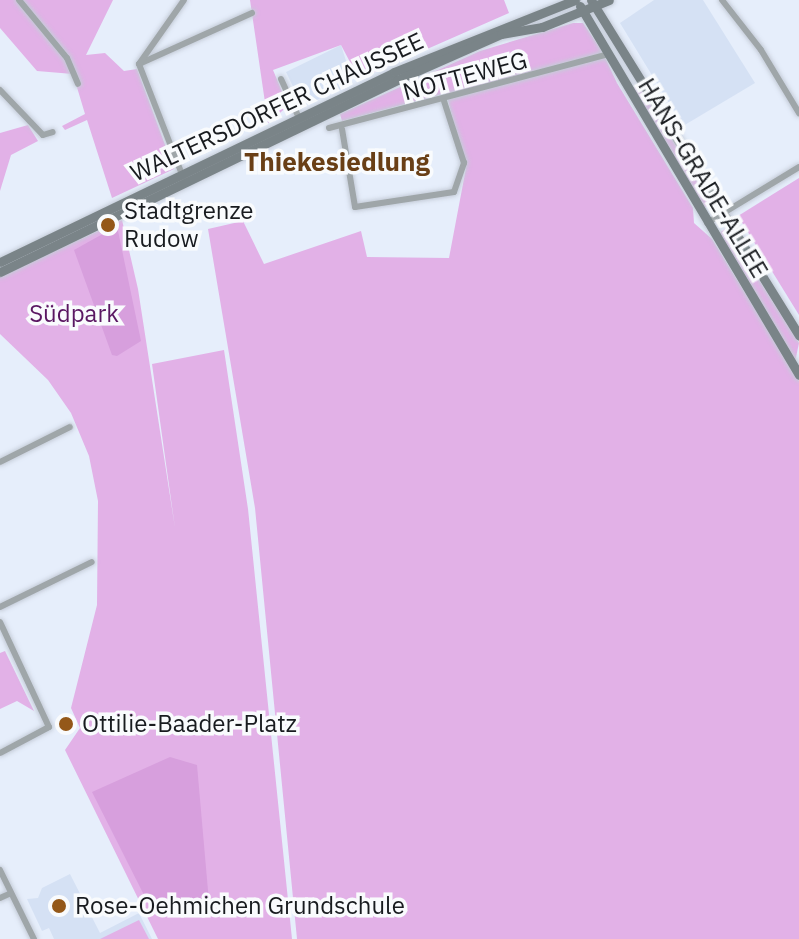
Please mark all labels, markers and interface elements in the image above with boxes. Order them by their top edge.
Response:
street label: WALTERSDORFER CHAUSSEE [126,26,428,188]
street label: NOTTEWEG [400,46,530,106]
street label: HANS-GRADE-ALLEE [632,73,774,283]
district label: Thiekesiedlung [244,146,430,178]
place label: Stadtgrenze Rudow [124,197,254,253]
marker: Stadtgrenze Rudow [99,216,117,234]
park label: Südpark [29,300,119,328]
place label: Ottilie-Baader-Platz [82,710,297,738]
marker: Ottilie-Baader-Platz [57,715,75,733]
place label: Rose-Oehmichen Grundschule [75,892,405,920]
marker: Rose-Oehmichen Grundschule [50,897,68,915]

